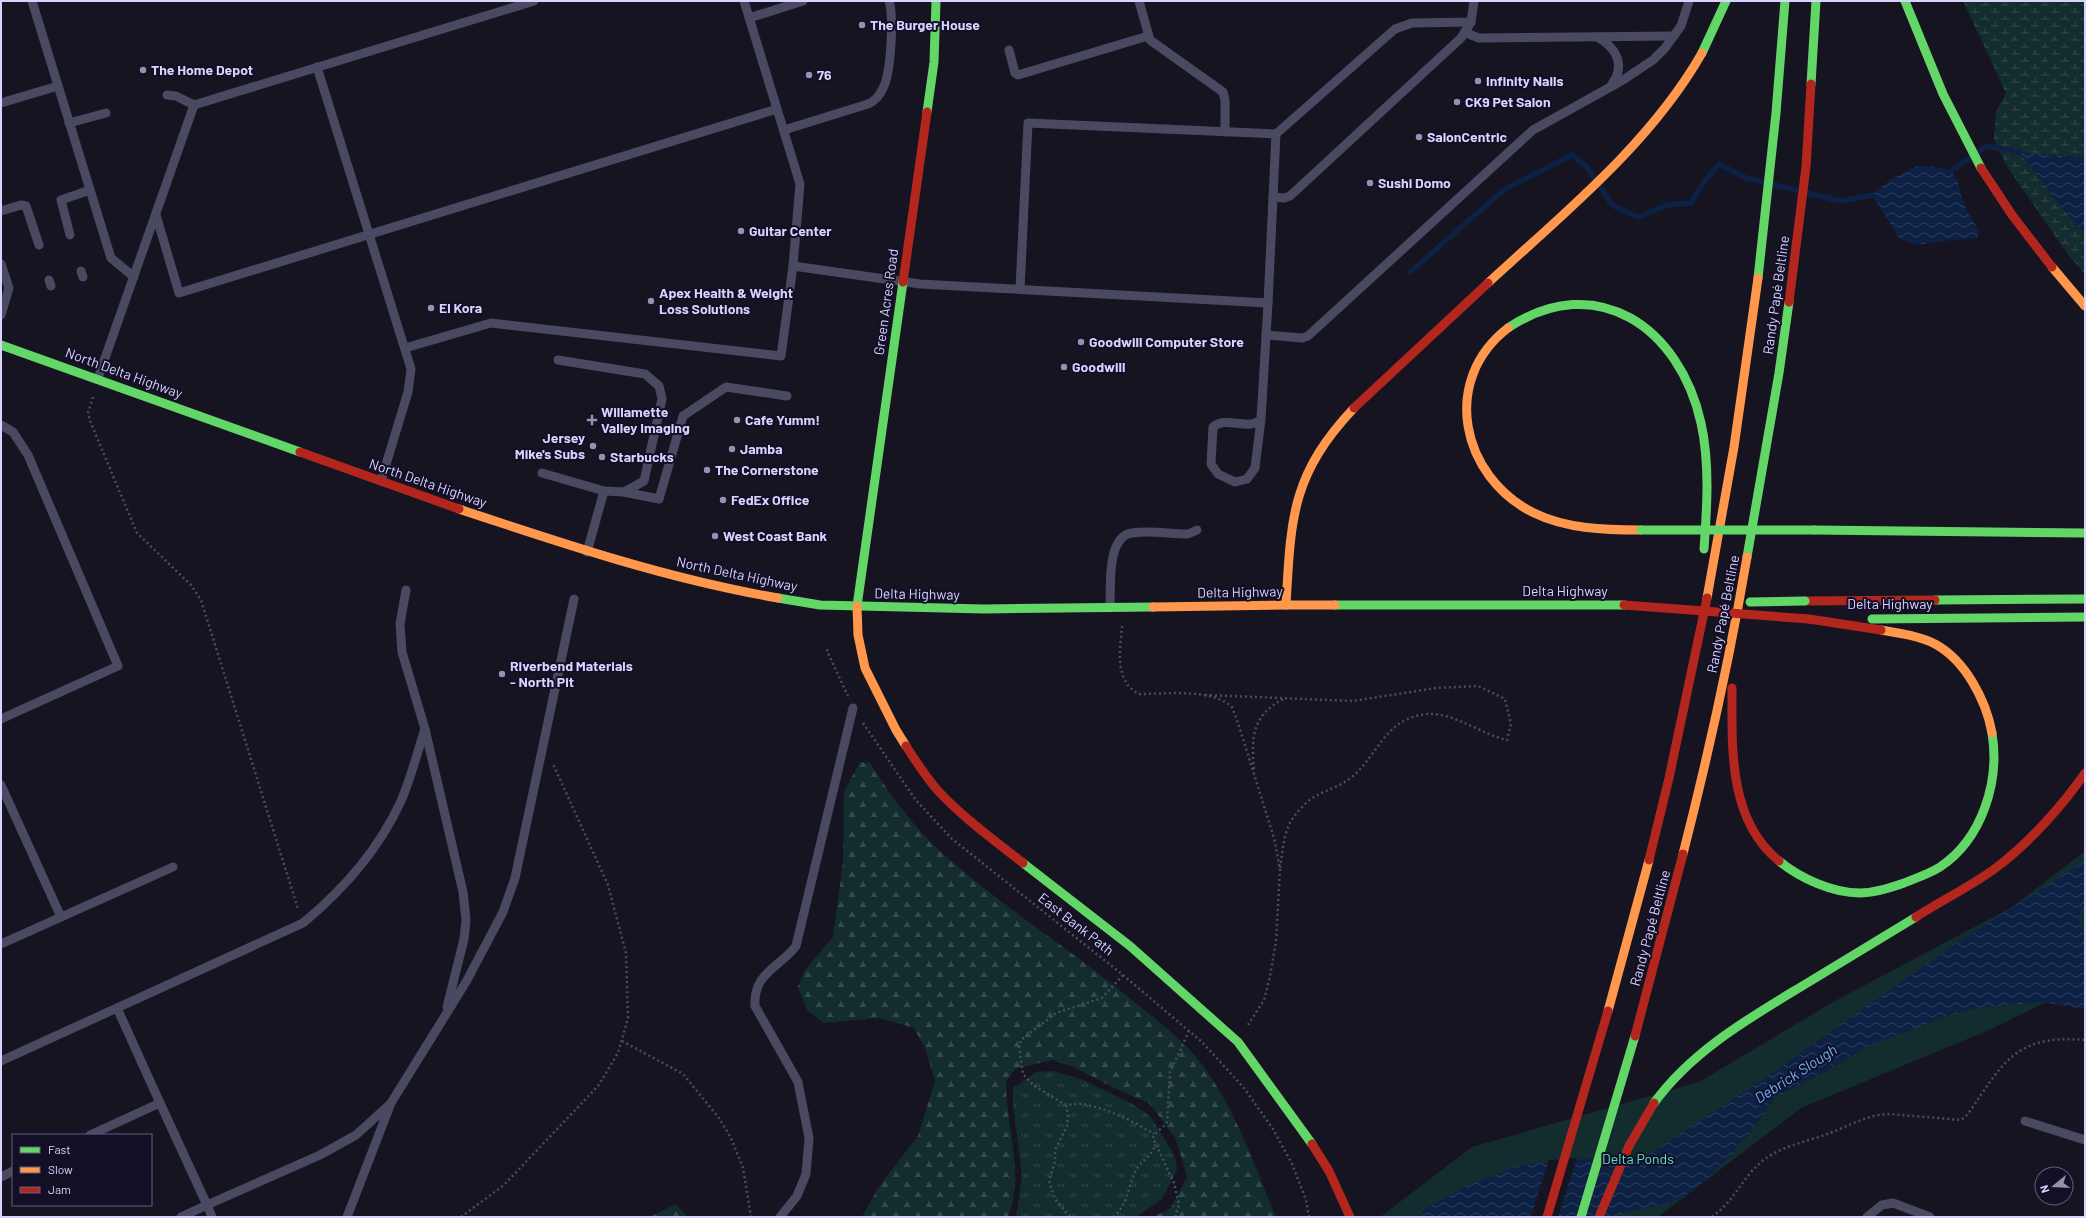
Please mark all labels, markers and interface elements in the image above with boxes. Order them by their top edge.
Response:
place label: The Burger House [870,16,980,33]
marker: The Burger House [857,20,867,30]
place label: The Home Depot [151,61,253,78]
marker: The Home Depot [138,65,148,75]
place label: 76 [817,66,832,83]
marker: 76 [804,70,814,80]
place label: Infinity Nails [1486,72,1563,89]
marker: Infinity Nails [1473,76,1483,86]
place label: CK9 Pet Salon [1465,93,1551,110]
marker: CK9 Pet Salon [1452,97,1462,107]
place label: SalonCentric [1427,128,1508,145]
marker: SalonCentric [1414,132,1424,142]
place label: Sushi Domo [1378,174,1451,191]
marker: Sushi Domo [1365,178,1375,188]
place label: Guitar Center [749,222,832,239]
marker: Guitar Center [736,226,746,236]
street label: Randy Papé Beltline [1759,235,1792,355]
street label: Green Acres Road [870,248,901,356]
place label: Apex Health & Weight Loss Solutions [659,284,793,317]
marker: Apex Health & Weight Loss Solutions [646,296,656,306]
place label: El Kora [439,299,482,316]
marker: El Kora [426,303,436,313]
place label: Goodwill Computer Store [1089,333,1244,350]
marker: Goodwill Computer Store [1076,337,1086,347]
street label: North Delta Highway [63,343,186,402]
place label: Goodwill [1072,358,1125,375]
marker: Goodwill [1059,362,1069,372]
place label: Willamette Valley Imaging [601,403,690,436]
place label: Cafe Yumm! [745,411,820,428]
marker: Willamette Valley Imaging [586,414,598,426]
marker: Cafe Yumm! [732,415,742,425]
place label: Jersey Mike's Subs [515,429,585,462]
place label: Jamba [740,440,783,457]
marker: Jersey Mike's Subs [588,441,598,451]
marker: Jamba [727,444,737,454]
place label: Starbucks [610,448,674,465]
marker: Starbucks [597,452,607,462]
street label: North Delta Highway [367,454,490,511]
place label: The Cornerstone [715,461,819,478]
marker: The Cornerstone [702,465,712,475]
place label: FedEx Office [731,491,810,508]
marker: FedEx Office [718,495,728,505]
place label: West Coast Bank [723,527,828,544]
marker: West Coast Bank [710,531,720,541]
street label: North Delta Highway [675,552,800,595]
street label: Randy Papé Beltline [1703,554,1742,674]
street label: Delta Highway [1197,582,1283,601]
street label: Delta Highway [1522,582,1608,599]
street label: Delta Highway [874,584,960,603]
street label: Delta Highway [1847,595,1933,612]
place label: Riverbend Materials - North Pit [510,657,633,690]
marker: Riverbend Materials - North Pit [497,669,507,679]
street label: Randy Papé Beltline [1626,868,1673,988]
street label: East Bank Path [1035,889,1118,958]
water label: Debrick Slough [1751,1040,1840,1106]
legend [12,1134,152,1206]
text: Fast [48,1142,71,1156]
park label: Delta Ponds [1602,1150,1674,1167]
text: Slow [48,1162,73,1176]
north arrow [2034,1166,2074,1206]
text: Jam [48,1182,71,1196]
text: N [2037,1184,2051,1195]

